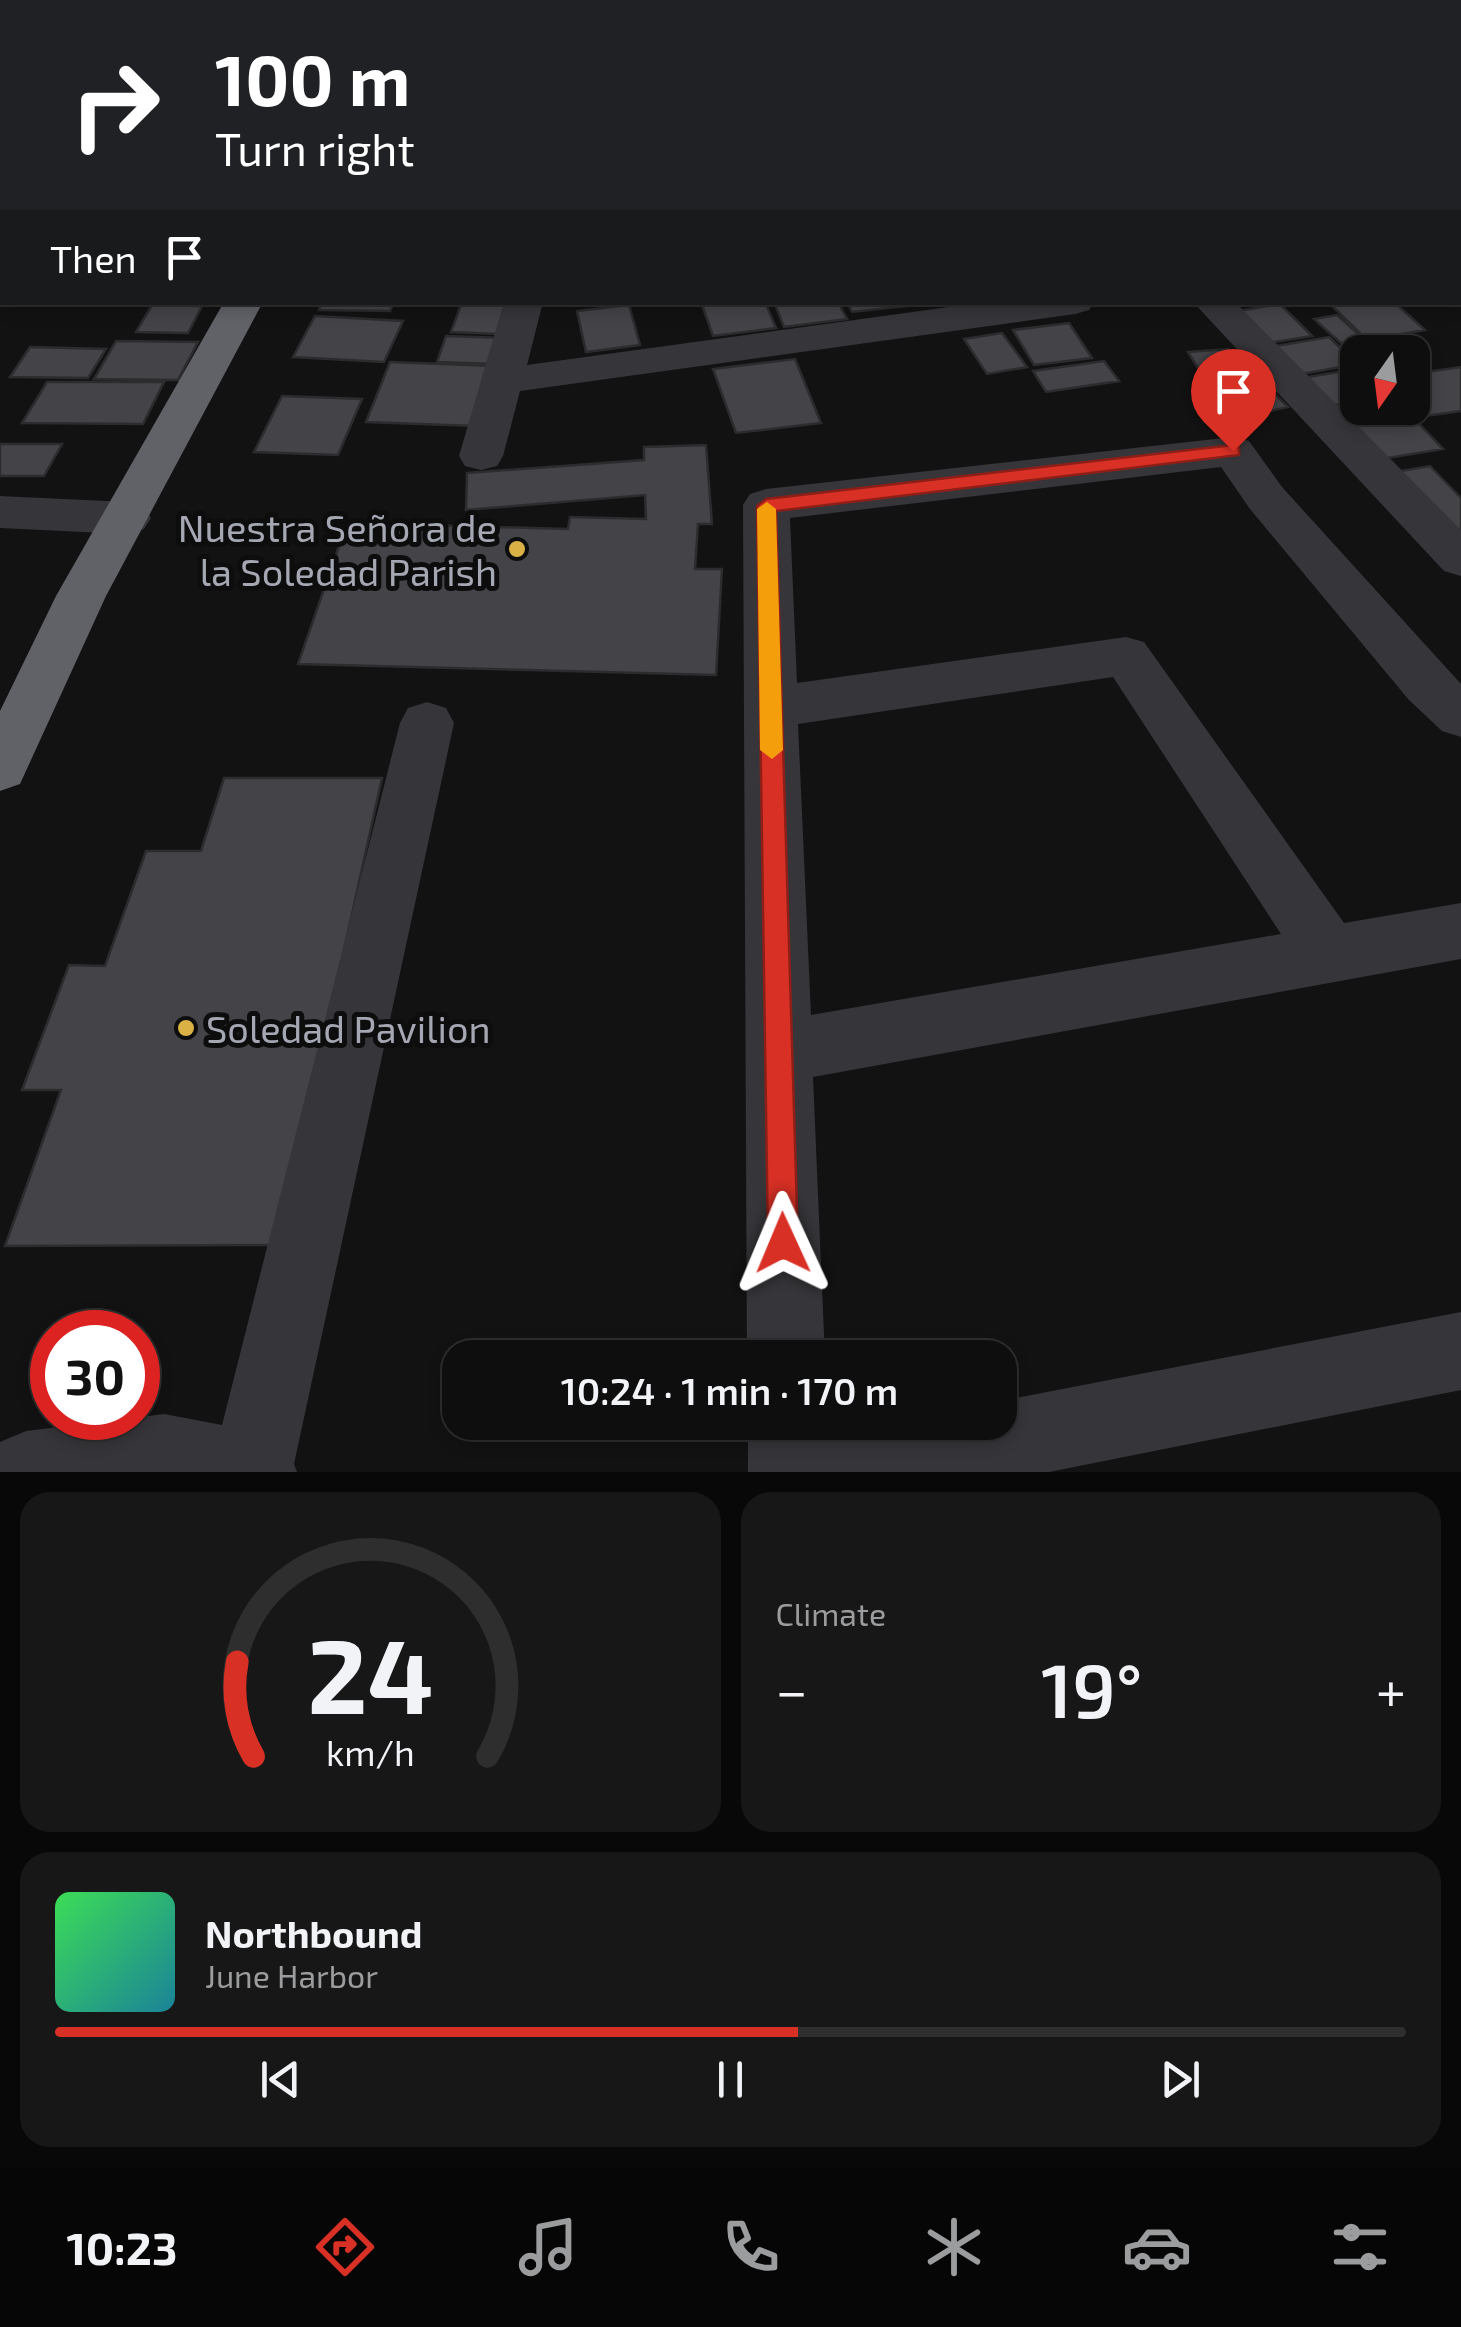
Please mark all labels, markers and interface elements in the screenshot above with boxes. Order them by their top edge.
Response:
text: 100 m [215,36,410,120]
icon: right [50,40,180,170]
text: Turn right [215,121,415,175]
icon: arrive [157,230,212,285]
text: Then [50,235,137,281]
north arrow [1340,335,1430,425]
map controls [1340,335,1430,425]
pin [1191,349,1276,452]
icon: arrive [1206,364,1261,419]
place label: Nuestra Señora de la Soledad Parish [178,504,497,594]
marker: Nuestra Señora de la Soledad Parish [506,538,528,560]
place label: Soledad Pavilion [206,1005,491,1051]
marker: Soledad Pavilion [175,1017,197,1039]
position arrow [731,1191,835,1295]
speed limit sign: 30 [30,1310,160,1440]
text: 10:24 · 1 min · 170 m [561,1367,898,1413]
text: Climate [776,1594,886,1632]
text: 24 [307,1610,434,1735]
text: 19° [1041,1643,1142,1733]
text: − [776,1656,808,1722]
text: + [1376,1656,1406,1722]
text: km/h [326,1730,415,1773]
text: Northbound [205,1910,423,1956]
text: June Harbor [205,1956,378,1994]
icon: previous [253,2052,308,2107]
icon: pause [703,2052,758,2107]
icon: next [1153,2052,1208,2107]
icon: directions [310,2212,380,2282]
icon: music [513,2212,583,2282]
icon: phone [716,2212,786,2282]
icon: climate [919,2212,989,2282]
icon: car [1122,2212,1192,2282]
icon: filters [1325,2212,1395,2282]
text: 10:23 [66,2220,177,2274]

